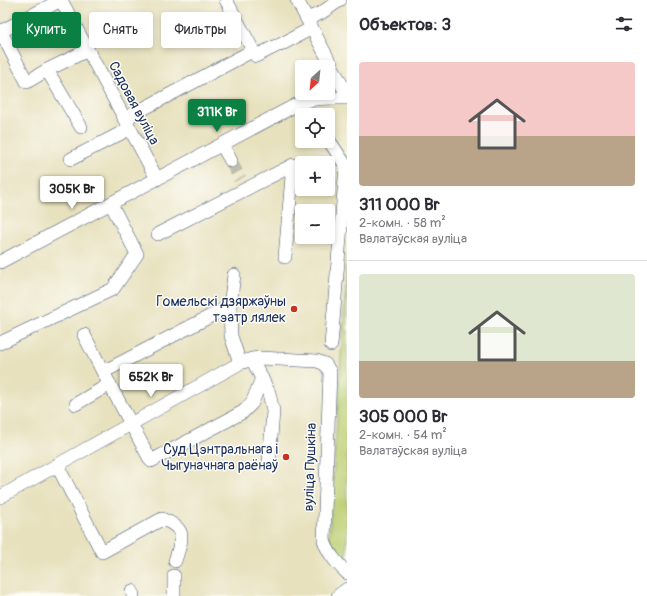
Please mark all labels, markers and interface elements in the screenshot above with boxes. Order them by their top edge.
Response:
chip: Купить [12,12,81,48]
chip: Снять [89,12,153,48]
chip: Фильтры [161,12,241,48]
icon: filters [613,13,635,35]
text: Объектов: 3 [359,14,451,35]
street label: Садовая вуліца [105,58,163,148]
north arrow [295,60,335,100]
map controls [295,60,335,244]
icon: home [461,88,533,160]
pin: 311K Br [180,99,254,133]
text: 311K Br [197,104,237,120]
button: locate [295,108,335,148]
button: + [295,156,335,196]
pin: 305K Br [35,176,109,210]
text: 305K Br [49,181,95,197]
text: 311 000 Br [359,194,440,215]
button: − [295,204,335,244]
text: 2-комн. · 58 m² [359,215,446,231]
text: Валатаўская вуліца [359,231,467,247]
place label: Гомельскі дзяржаўны тэатр лялек [156,293,286,326]
icon: home [461,300,533,372]
marker: Гомельскі дзяржаўны тэатр лялек [289,304,299,314]
pin: 652K Br [114,364,188,398]
text: 652K Br [129,369,173,385]
text: 305 000 Br [359,406,447,427]
street label: вуліца Пушкіна [300,422,320,512]
text: 2-комн. · 54 m² [359,427,447,443]
place label: Суд Цэнтральнага і Чыгуначнага раёнаў [161,441,279,474]
text: Валатаўская вуліца [359,443,467,459]
marker: Суд Цэнтральнага і Чыгуначнага раёнаў [281,452,291,462]

